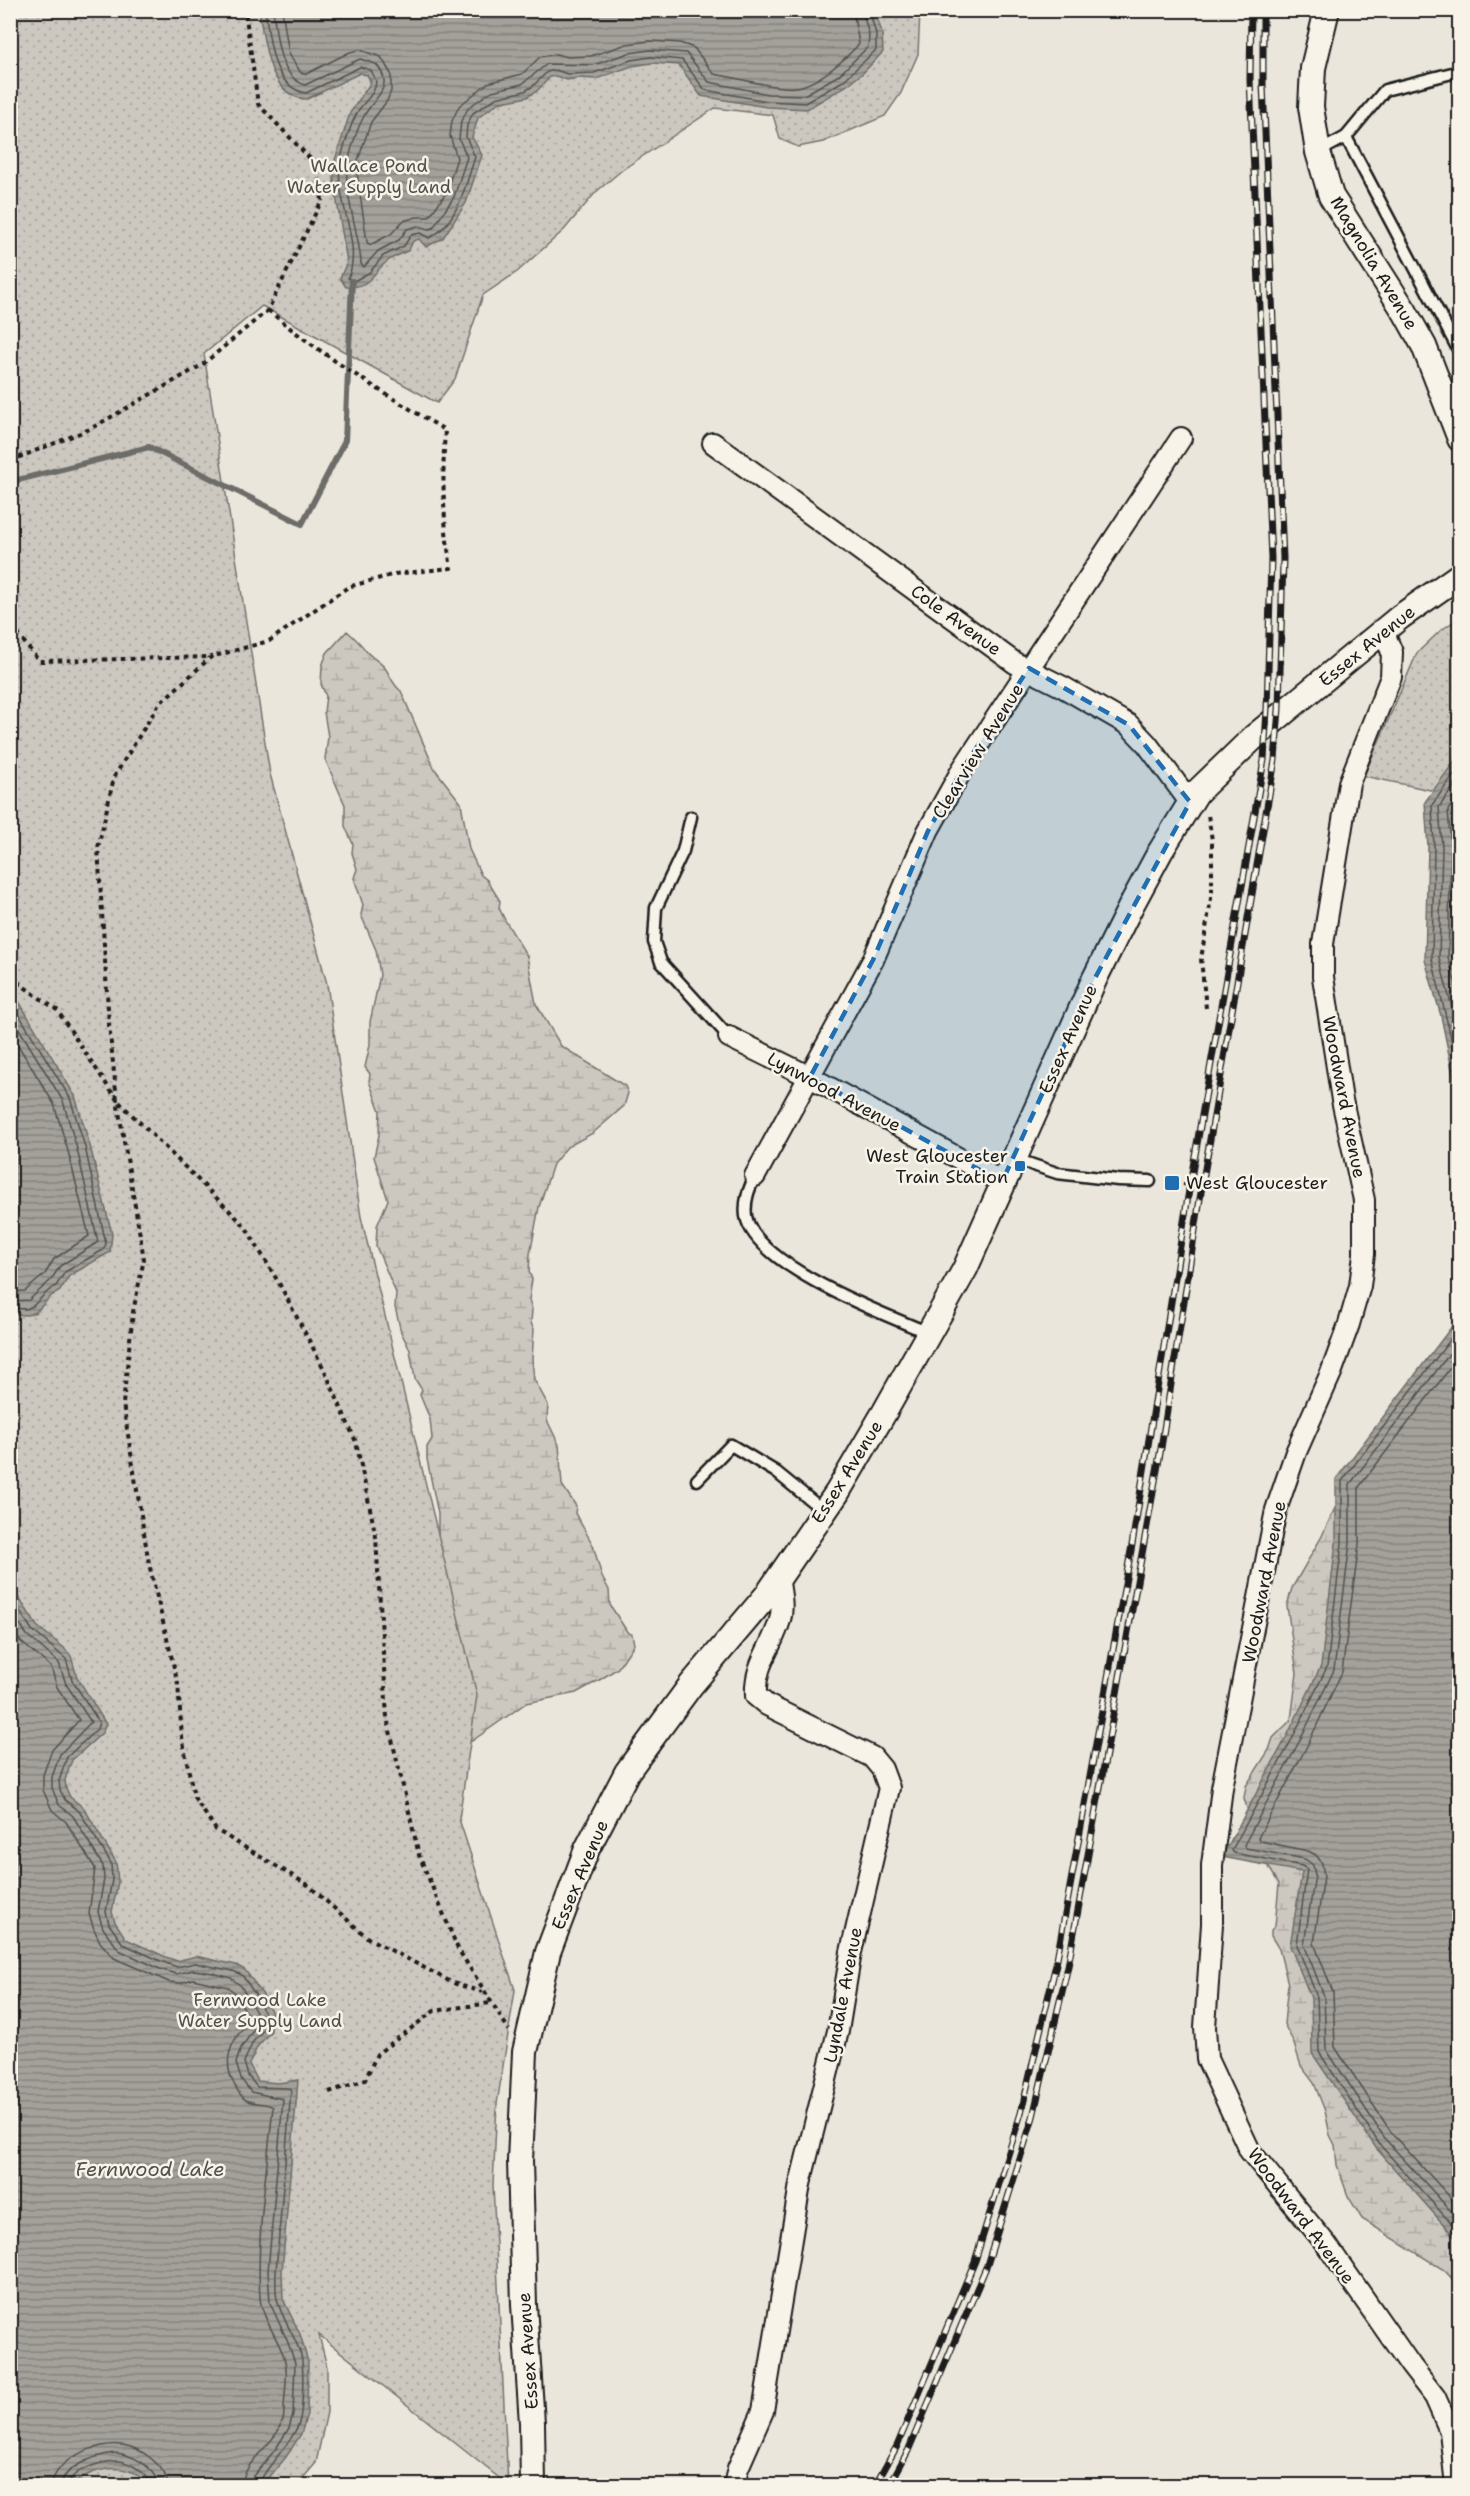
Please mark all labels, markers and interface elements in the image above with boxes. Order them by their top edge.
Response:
park label: Wallace Pond Water Supply Land [287,154,451,199]
street label: Magnolia Avenue [1325,192,1423,334]
street label: Cole Avenue [906,579,1006,661]
street label: Essex Avenue [1314,600,1420,692]
street label: Clearview Avenue [927,679,1029,823]
street label: Essex Avenue [1033,981,1103,1097]
street label: Woodward Avenue [1317,1014,1371,1180]
street label: Lynwood Avenue [763,1047,905,1137]
place label: West Gloucester Train Station [866,1144,1008,1189]
marker: West Gloucester Train Station [1013,1159,1027,1173]
place label: West Gloucester [1186,1171,1328,1195]
marker: West Gloucester [1163,1174,1181,1192]
street label: Essex Avenue [806,1416,888,1528]
street label: Woodward Avenue [1237,1499,1291,1665]
street label: Essex Avenue [546,1816,614,1934]
street label: Lyndale Avenue [818,1925,868,2065]
park label: Fernwood Lake Water Supply Land [178,1988,342,2033]
street label: Woodward Avenue [1242,2143,1360,2289]
water label: Fernwood Lake [75,2156,225,2182]
street label: Essex Avenue [512,2292,544,2410]

